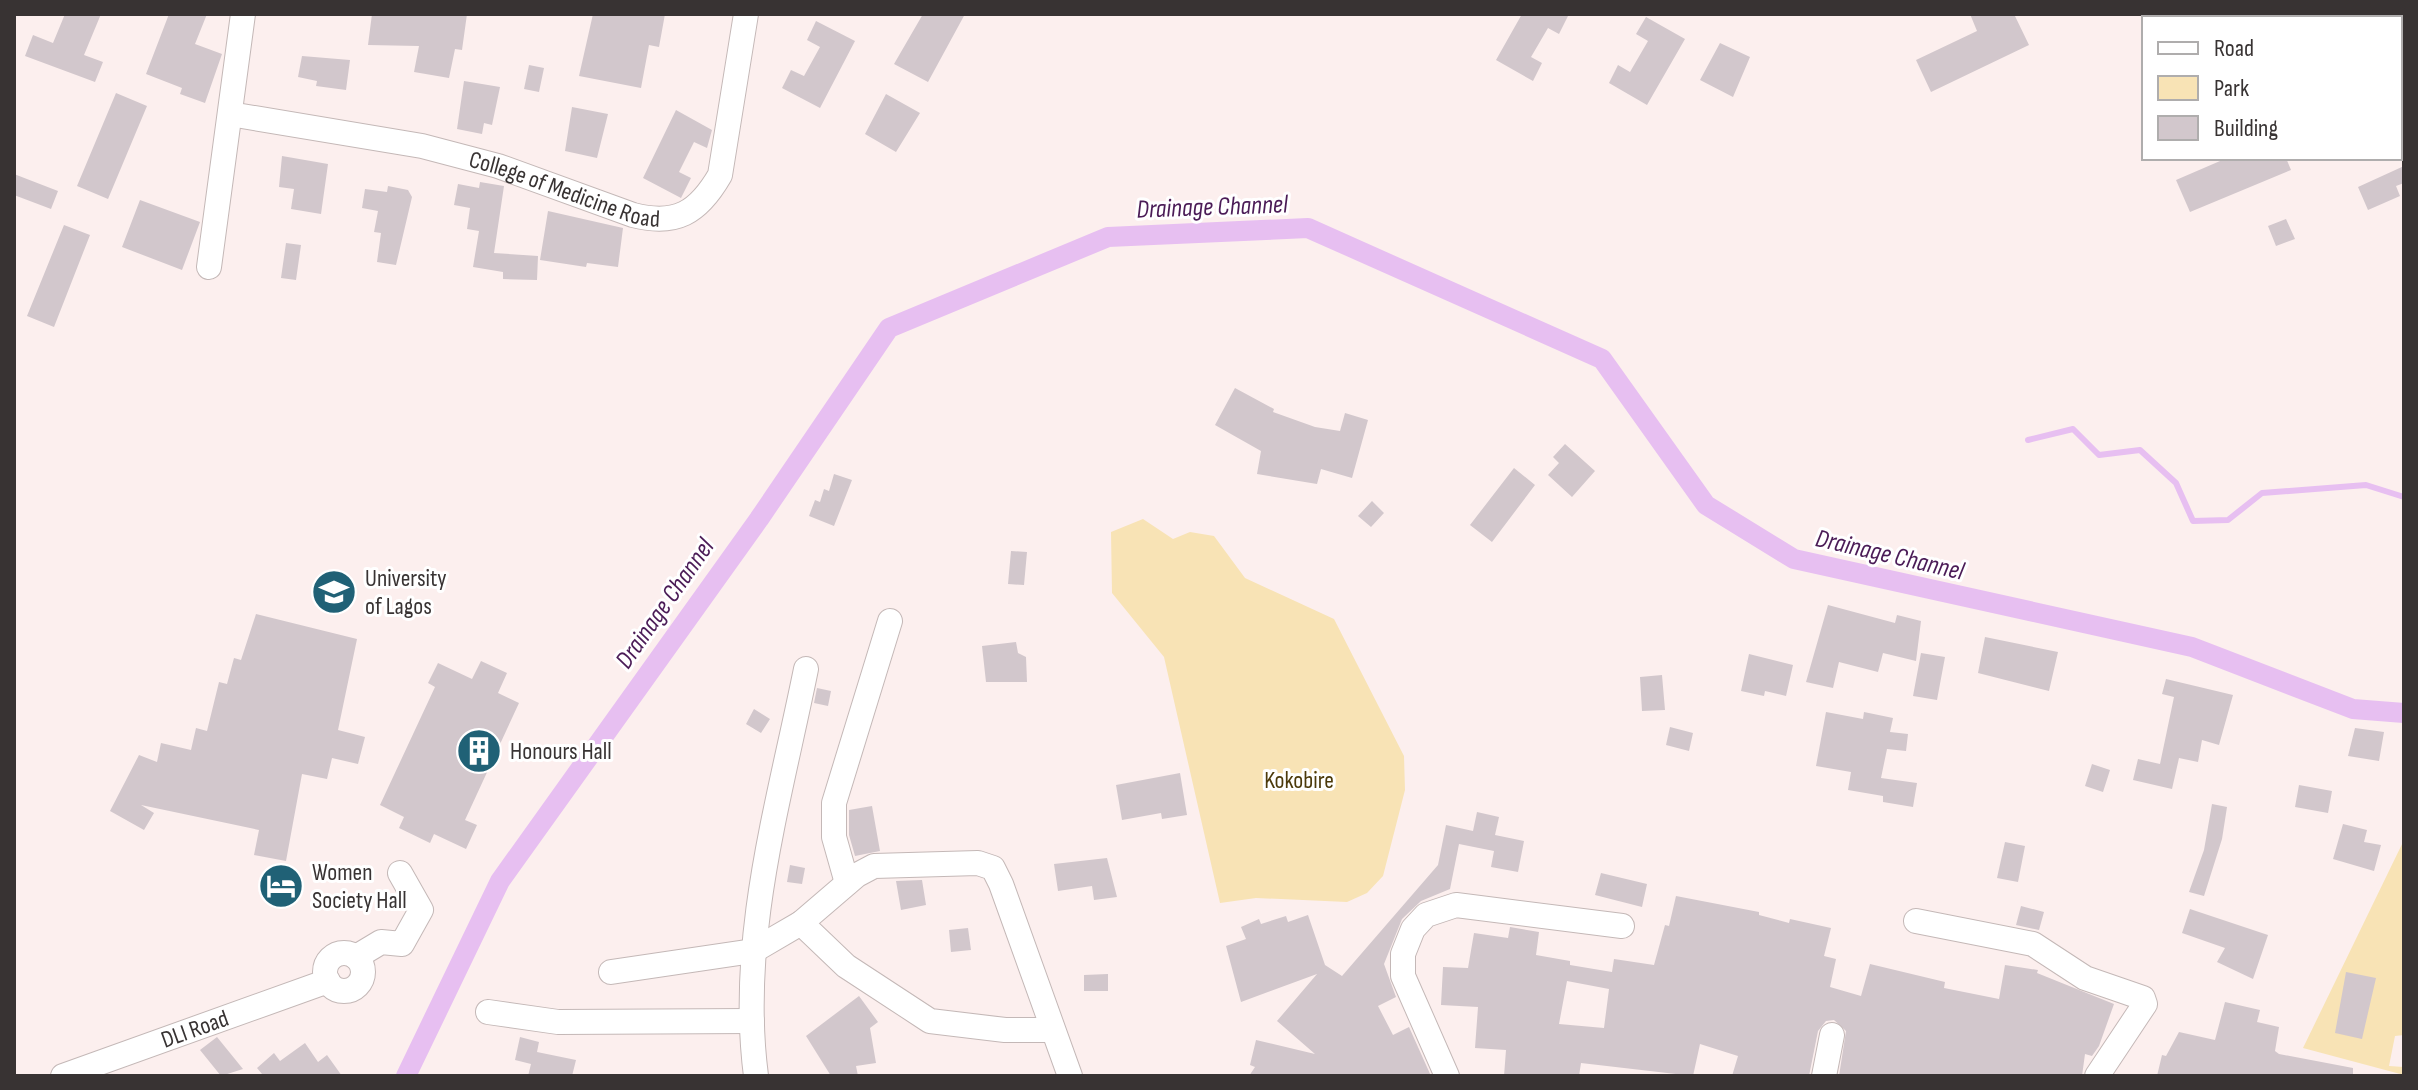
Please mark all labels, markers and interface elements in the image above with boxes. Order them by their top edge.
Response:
legend [2142,16,2402,160]
text: Road [2214,34,2254,63]
text: Park [2214,74,2249,103]
text: Building [2214,114,2278,143]
street label: College of Medicine Road [466,145,661,234]
water label: Drainage Channel [1136,189,1290,226]
water label: Drainage Channel [1812,523,1968,588]
water label: Drainage Channel [609,532,722,675]
place label: University of Lagos [365,564,447,621]
school or university icon: University of Lagos [310,568,358,616]
building icon: Honours Hall [455,727,503,775]
place label: Honours Hall [510,737,612,766]
park label: Kokobire [1264,766,1334,795]
place label: Women Society Hall [312,858,407,915]
hotel icon: Women Society Hall [257,862,305,910]
street label: DLI Road [157,1004,233,1055]

